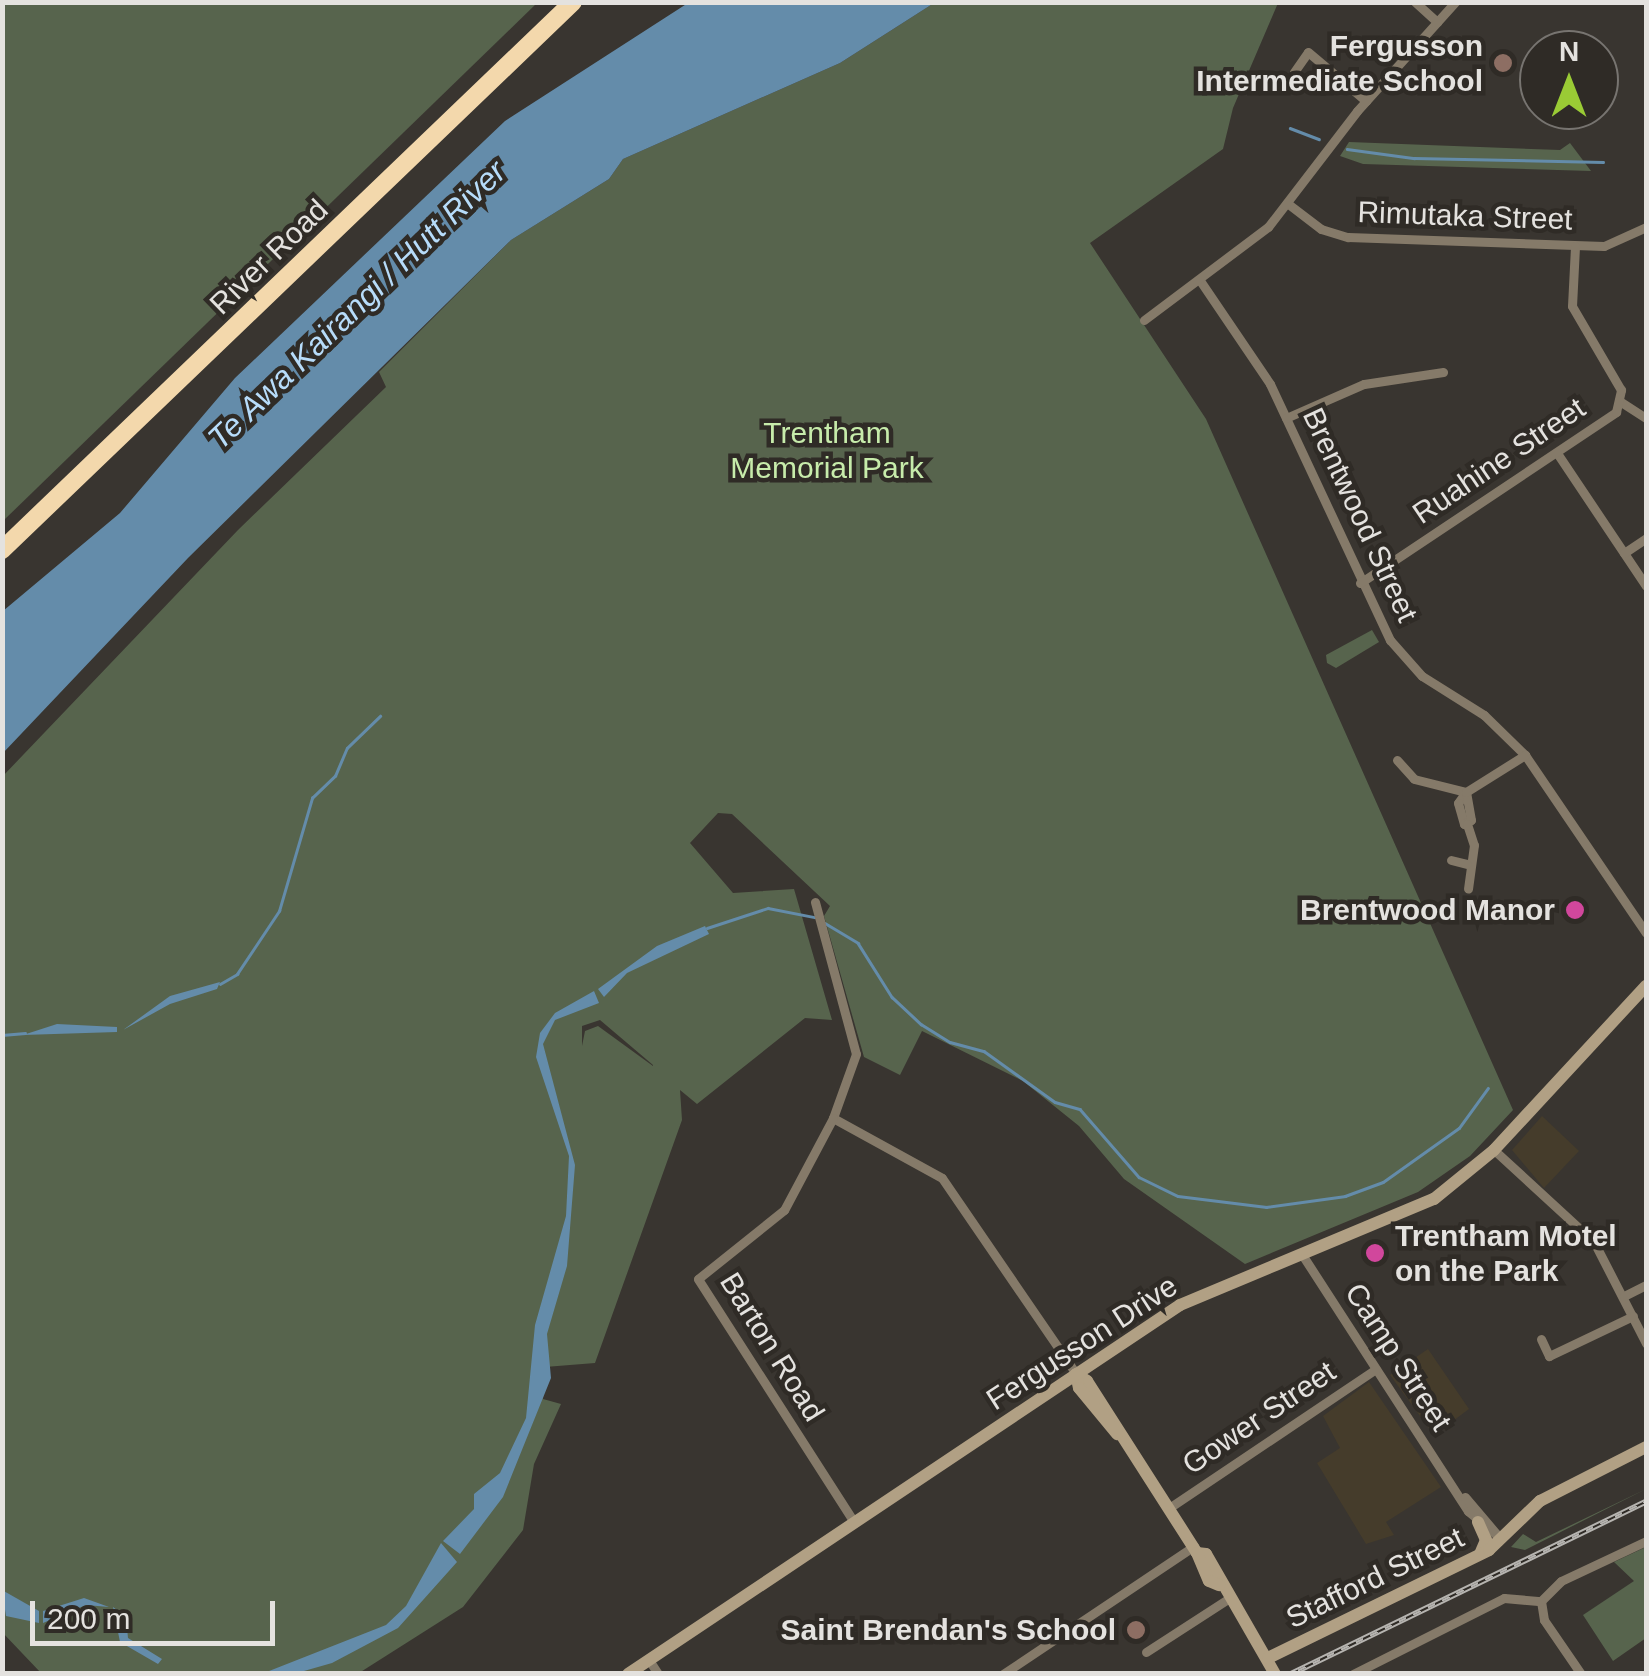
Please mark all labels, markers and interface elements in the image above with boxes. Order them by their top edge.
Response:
place label: Fergusson Intermediate School [1196,28,1483,98]
north arrow [1519,30,1619,130]
text: N [1559,36,1579,67]
marker: Fergusson Intermediate School [1492,52,1514,74]
water label: Te Awa Kairangi / Hutt River [200,152,514,458]
street label: River Road [203,192,335,322]
street label: Rimutaka Street [1357,194,1573,238]
street label: Ruahine Street [1406,390,1592,532]
street label: Brentwood Street [1295,402,1425,628]
park label: Trentham Memorial Park [730,415,924,486]
place label: Brentwood Manor [1300,892,1555,928]
marker: Brentwood Manor [1564,899,1586,921]
place label: Trentham Motel on the Park [1395,1218,1617,1288]
marker: Trentham Motel on the Park [1364,1242,1386,1264]
street label: Barton Road [712,1266,832,1428]
street label: Fergusson Drive [980,1268,1184,1418]
street label: Camp Street [1337,1277,1459,1437]
street label: Gower Street [1176,1354,1342,1482]
street label: Stafford Street [1280,1520,1470,1636]
scale bar [35,1581,280,1643]
text: 200 m [47,1602,130,1635]
place label: Saint Brendan's School [780,1612,1116,1648]
marker: Saint Brendan's School [1125,1619,1147,1641]

